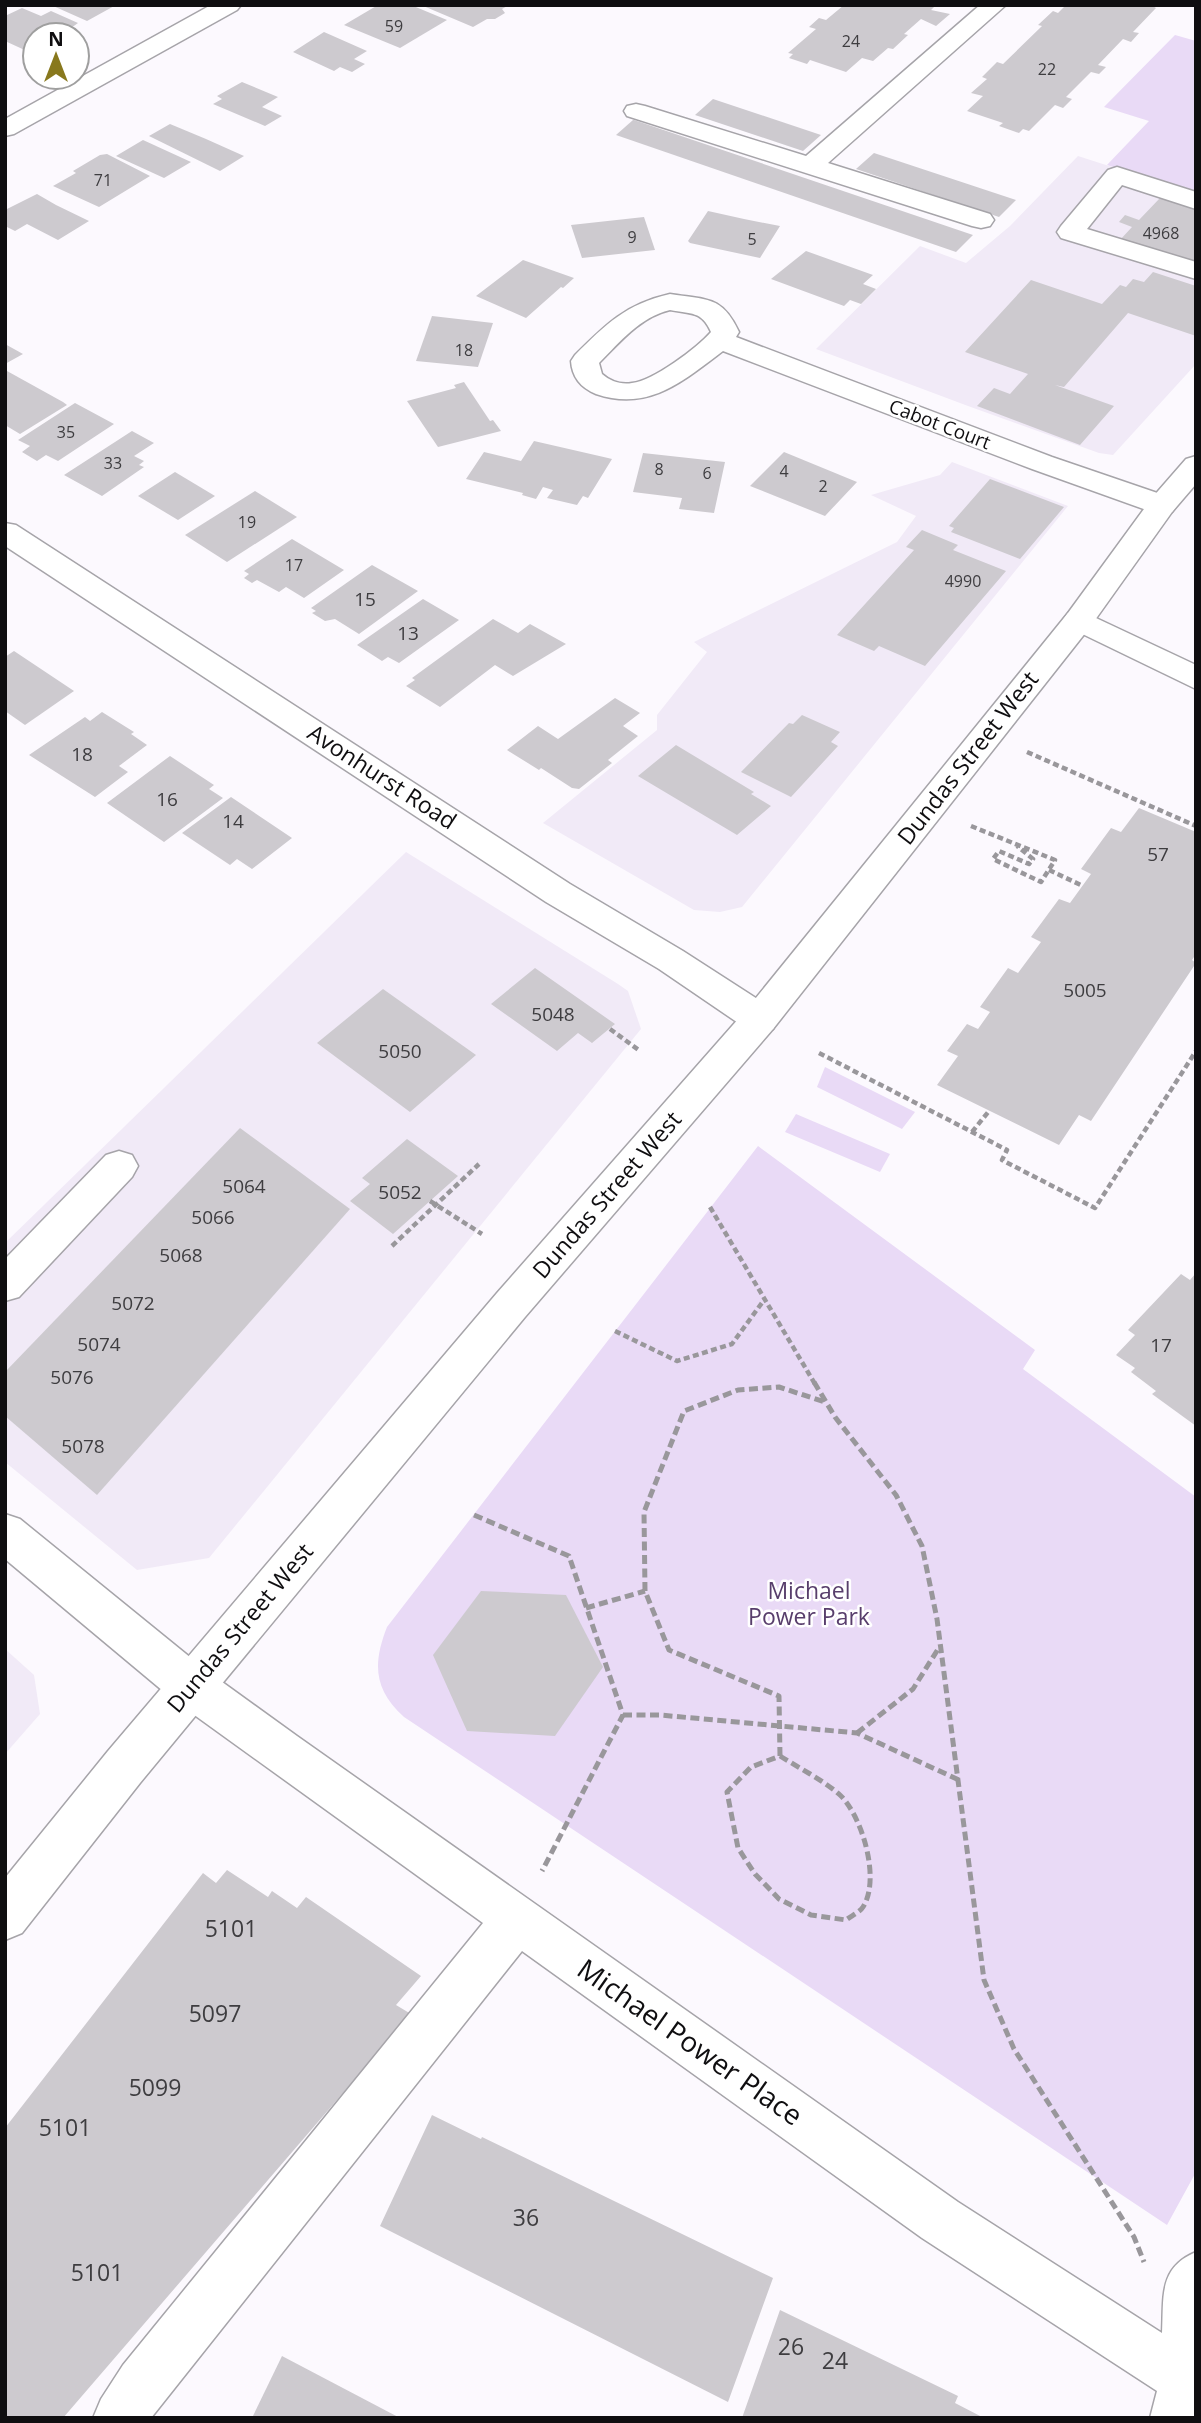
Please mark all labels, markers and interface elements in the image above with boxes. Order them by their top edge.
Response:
house number: 59 [385,15,403,37]
north arrow [21,21,91,91]
text: N [48,26,64,52]
house number: 24 [842,30,860,52]
house number: 22 [1038,58,1056,80]
house number: 71 [94,169,112,191]
house number: 4968 [1143,222,1179,244]
house number: 9 [627,226,637,248]
house number: 5 [747,228,757,250]
house number: 18 [455,339,473,361]
street label: Cabot Court [885,393,995,455]
house number: 35 [57,421,75,443]
house number: 33 [104,452,122,474]
house number: 8 [654,458,664,480]
house number: 4 [779,460,789,482]
house number: 6 [702,462,712,484]
house number: 2 [818,475,828,497]
house number: 19 [238,511,256,533]
house number: 17 [285,554,303,576]
house number: 4990 [945,570,981,592]
house number: 15 [354,586,376,612]
house number: 13 [397,620,419,646]
street label: Dundas Street West [889,664,1045,851]
street label: Avonhurst Road [302,716,463,836]
house number: 18 [71,741,93,767]
house number: 16 [156,786,178,812]
house number: 14 [222,808,244,834]
house number: 57 [1147,841,1169,867]
house number: 5005 [1063,977,1107,1003]
house number: 5048 [531,1001,575,1027]
house number: 5050 [378,1038,422,1064]
street label: Dundas Street West [525,1104,688,1285]
house number: 5064 [222,1173,266,1199]
house number: 5052 [378,1179,422,1205]
house number: 5066 [191,1204,235,1230]
house number: 5068 [159,1242,203,1268]
house number: 5072 [111,1290,155,1316]
house number: 5074 [77,1331,121,1357]
house number: 17 [1150,1332,1172,1358]
house number: 5076 [50,1364,94,1390]
house number: 5078 [61,1433,105,1459]
street label: Dundas Street West [159,1536,320,1719]
park label: Michael Power Park [748,1574,870,1632]
house number: 5101 [205,1912,257,1944]
street label: Michael Power Place [570,1949,811,2133]
house number: 5097 [189,1997,241,2029]
house number: 5099 [129,2071,181,2103]
house number: 5101 [39,2111,91,2143]
house number: 36 [513,2201,539,2233]
house number: 5101 [71,2256,123,2288]
house number: 26 [778,2330,804,2362]
house number: 24 [822,2344,848,2376]

